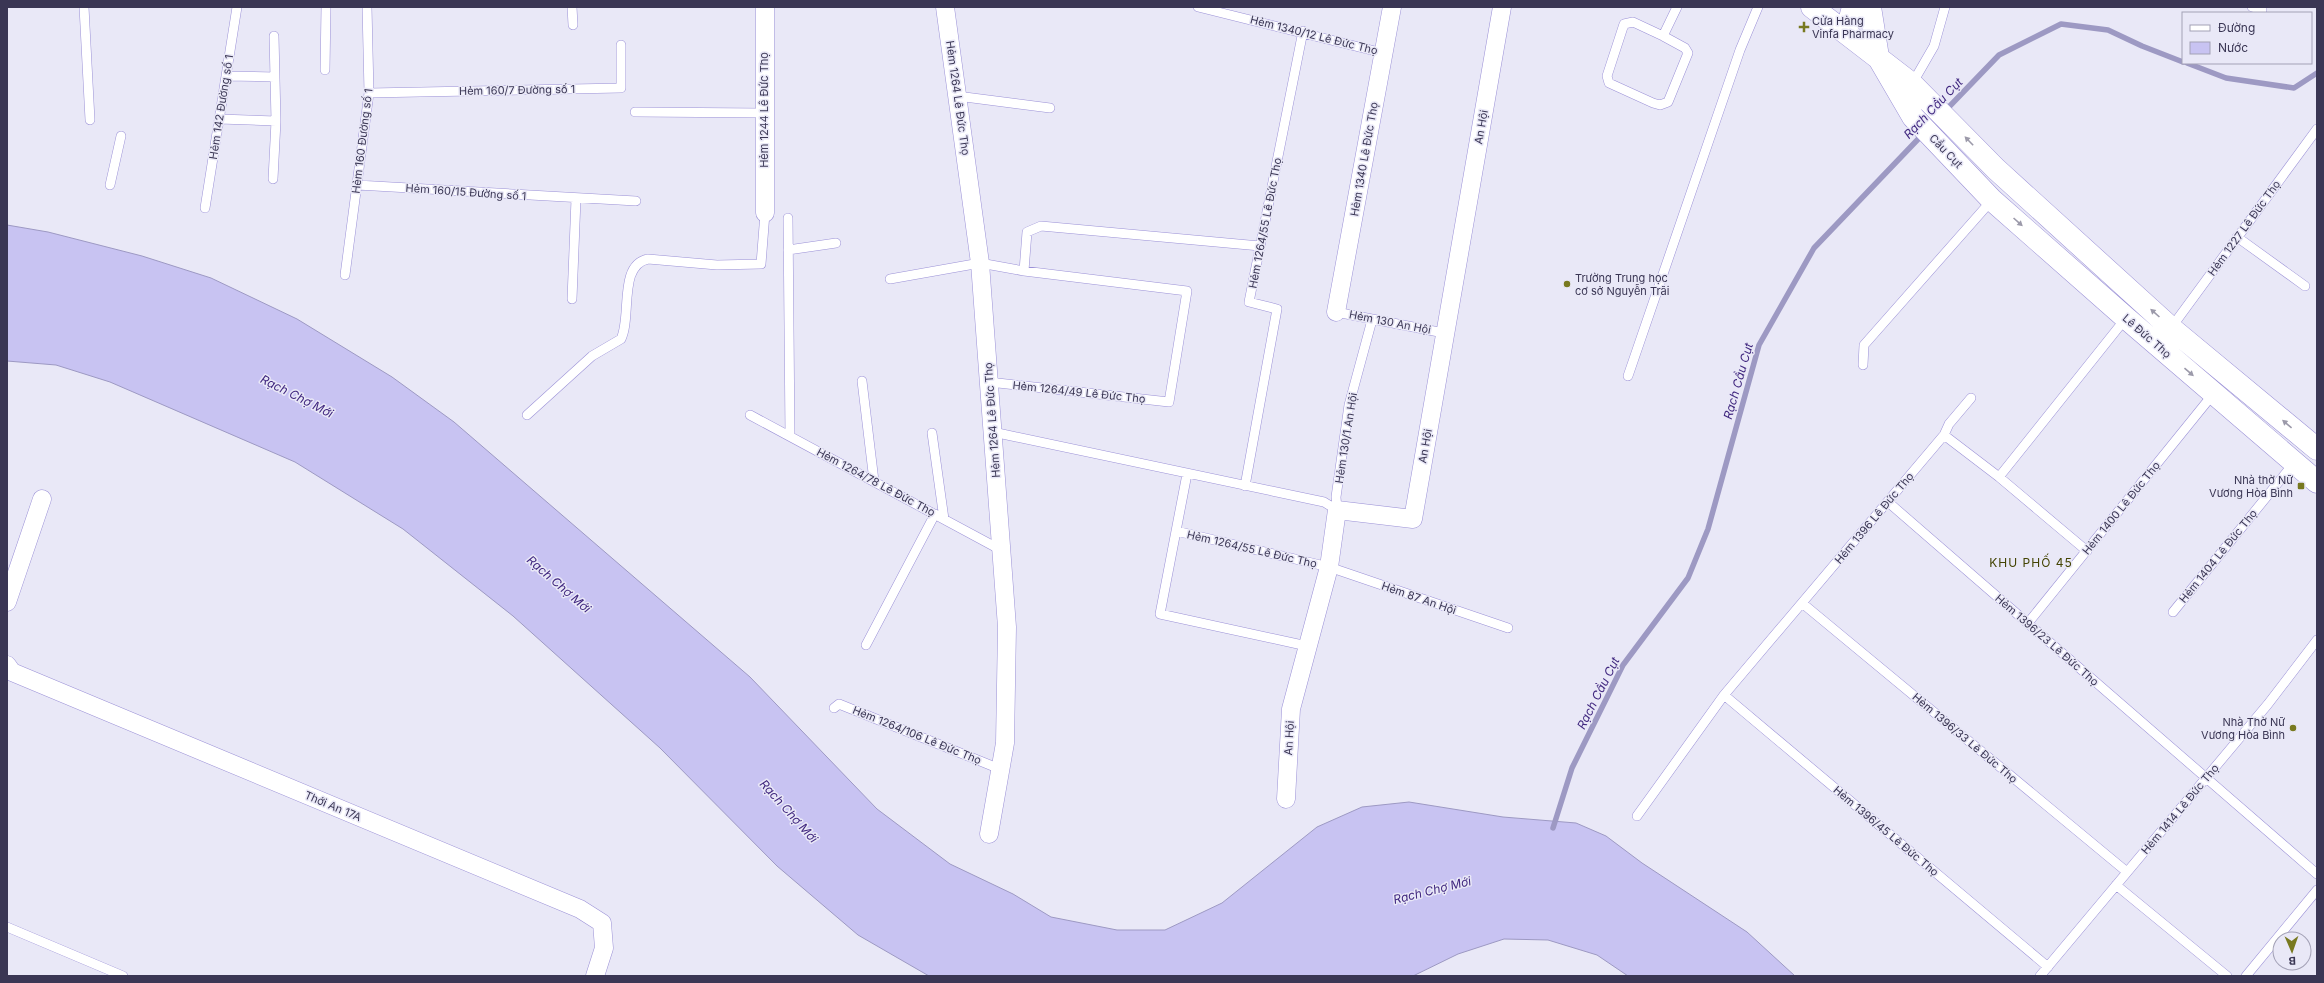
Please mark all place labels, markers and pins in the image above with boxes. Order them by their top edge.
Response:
place label: Cửa Hàng Vinfa Pharmacy [1812,14,1894,41]
marker: Cửa Hàng Vinfa Pharmacy [1799,22,1809,32]
place label: Trường Trung học cơ sở Nguyễn Trãi [1575,271,1669,298]
marker: Trường Trung học cơ sở Nguyễn Trãi [1562,279,1572,289]
place label: Nhà thờ Nữ Vương Hòa Bình [2209,473,2293,500]
marker: Nhà thờ Nữ Vương Hòa Bình [2296,481,2306,491]
place label: Nhà Thờ Nữ Vương Hòa Bình [2201,715,2285,742]
marker: Nhà Thờ Nữ Vương Hòa Bình [2288,723,2298,733]

